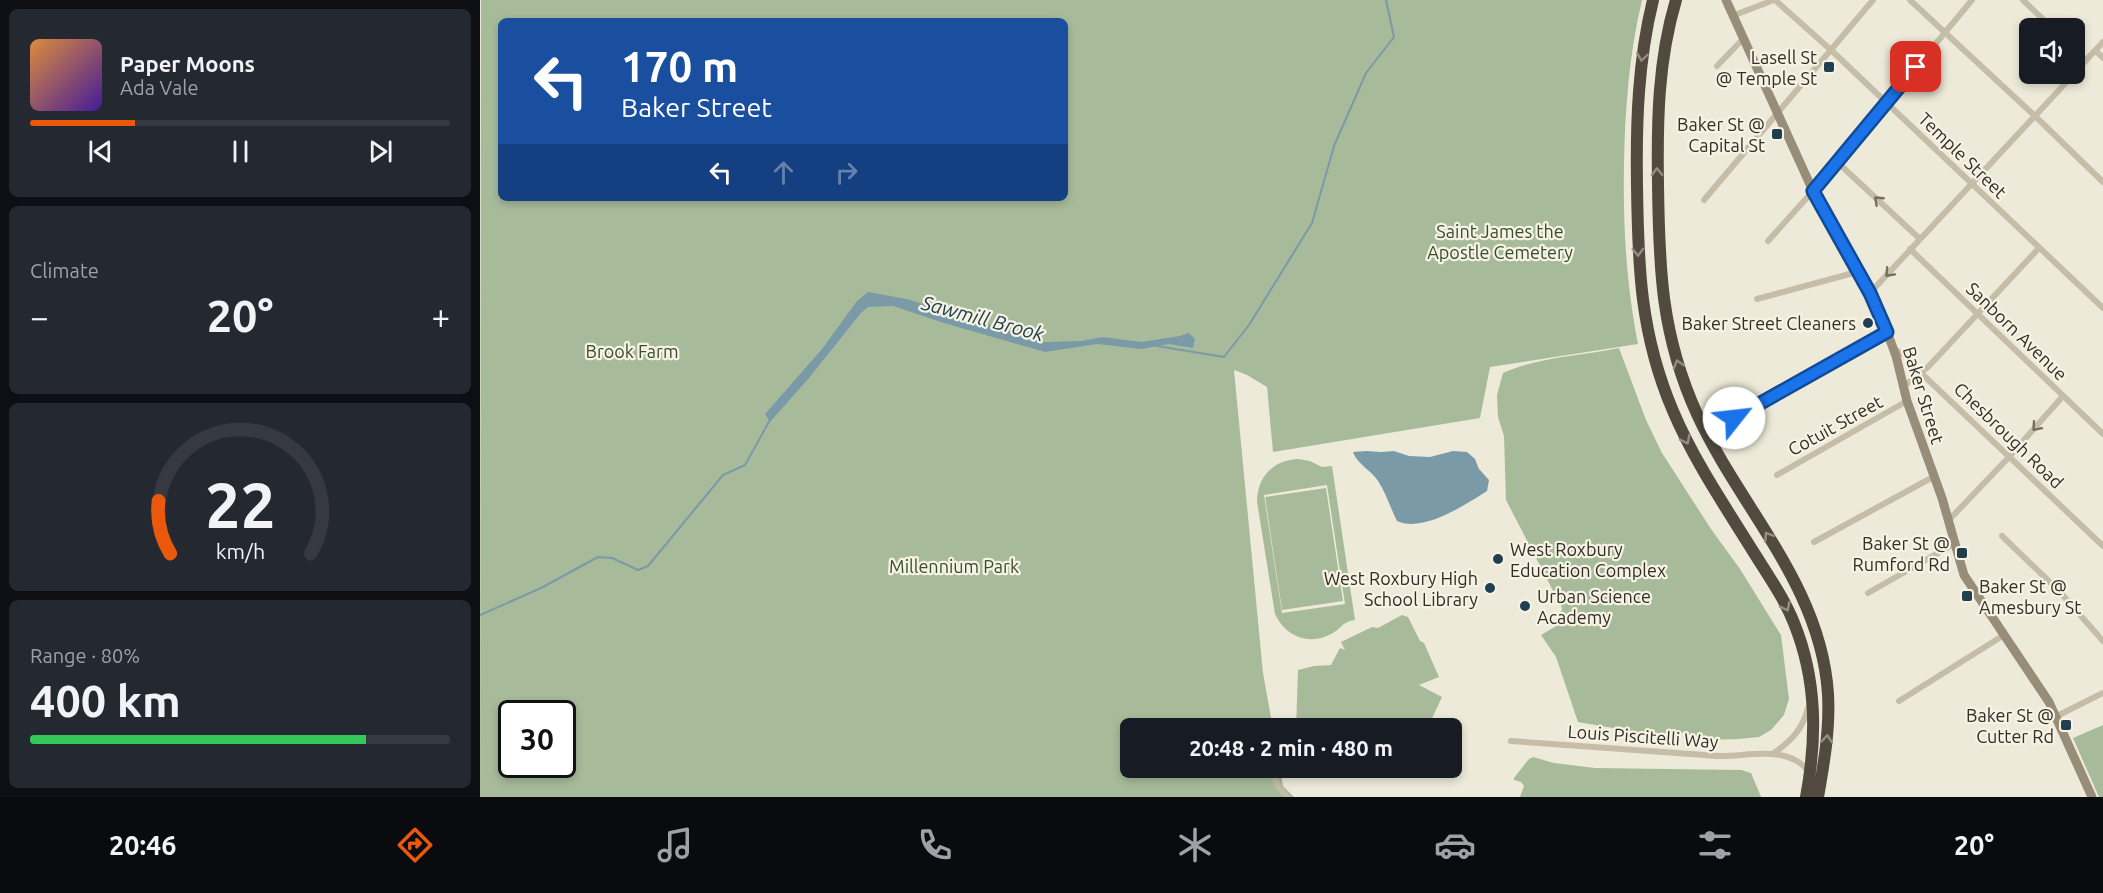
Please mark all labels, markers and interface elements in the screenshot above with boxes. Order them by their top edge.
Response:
map controls [2019,18,2085,84]
button: sound [2019,18,2085,84]
pin [1890,41,1941,92]
icon: left [522,42,600,120]
text: 170 m [621,43,738,90]
place label: Lasell St @ Temple St [1715,47,1817,88]
icon: arrive [1899,50,1932,83]
text: Paper Moons [120,51,255,76]
one-way arrow [1636,53,1648,62]
marker: Lasell St @ Temple St [1822,60,1836,74]
text: Ada Vale [120,76,198,99]
text: Baker Street [621,92,772,122]
street label: Temple Street [1915,108,2011,202]
place label: Baker St @ Capital St [1677,114,1765,155]
marker: Baker St @ Capital St [1770,127,1784,141]
icon: previous [84,135,117,168]
icon: pause [224,135,257,168]
icon: next [364,135,397,168]
icon: left [704,156,737,189]
icon: ahead [767,156,800,189]
icon: right [830,156,863,189]
one-way arrow [1651,167,1663,176]
one-way arrow [1874,196,1885,207]
park label: Saint James the Apostle Cemetery [1427,221,1573,262]
one-way arrow [1631,248,1644,257]
text: Climate [30,259,99,282]
one-way arrow [1885,266,1896,277]
street label: Sanborn Avenue [1963,278,2071,384]
text: 20° [207,290,273,341]
water label: Sawmill Brook [918,290,1048,346]
text: − [30,298,49,335]
text: + [431,298,450,335]
place label: Baker Street Cleaners [1681,313,1856,333]
marker: Baker Street Cleaners [1861,316,1875,330]
park label: Brook Farm [586,341,678,361]
street label: Baker Street [1900,344,1948,446]
one-way arrow [1673,359,1685,370]
street label: Chesbrough Road [1950,378,2068,492]
position arrow [1702,386,1766,450]
street label: Cotuit Street [1784,391,1886,459]
one-way arrow [2032,420,2043,430]
one-way arrow [1679,433,1690,444]
text: 22 [205,470,275,540]
one-way arrow [1764,532,1776,542]
place label: Baker St @ Rumford Rd [1852,533,1950,574]
text: km/h [215,539,265,563]
place label: West Roxbury Education Complex [1510,539,1666,580]
marker: Baker St @ Rumford Rd [1955,546,1969,560]
marker: West Roxbury Education Complex [1491,552,1505,566]
park label: Millennium Park [889,556,1019,576]
place label: West Roxbury High School Library [1324,568,1478,609]
place label: Baker St @ Amesbury St [1979,576,2081,617]
marker: West Roxbury High School Library [1483,581,1497,595]
place label: Urban Science Academy [1537,586,1651,627]
marker: Baker St @ Amesbury St [1960,589,1974,603]
marker: Urban Science Academy [1518,599,1532,613]
one-way arrow [1779,600,1790,611]
text: Range · 80% [30,644,140,667]
text: 400 km [30,675,181,726]
speed limit sign: 30 [498,700,576,778]
place label: Baker St @ Cutter Rd [1966,705,2054,746]
marker: Baker St @ Cutter Rd [2059,718,2073,732]
street label: Louis Piscitelli Way [1567,721,1719,751]
text: 20:48 · 2 min · 480 m [1189,735,1393,760]
one-way arrow [1820,735,1833,744]
icon: directions [394,824,436,866]
icon: music [654,824,696,866]
icon: phone [914,824,956,866]
icon: climate [1174,824,1216,866]
icon: car [1434,824,1476,866]
icon: filters [1694,824,1736,866]
text: 20:46 [109,830,177,860]
text: 20° [1954,830,1994,860]

